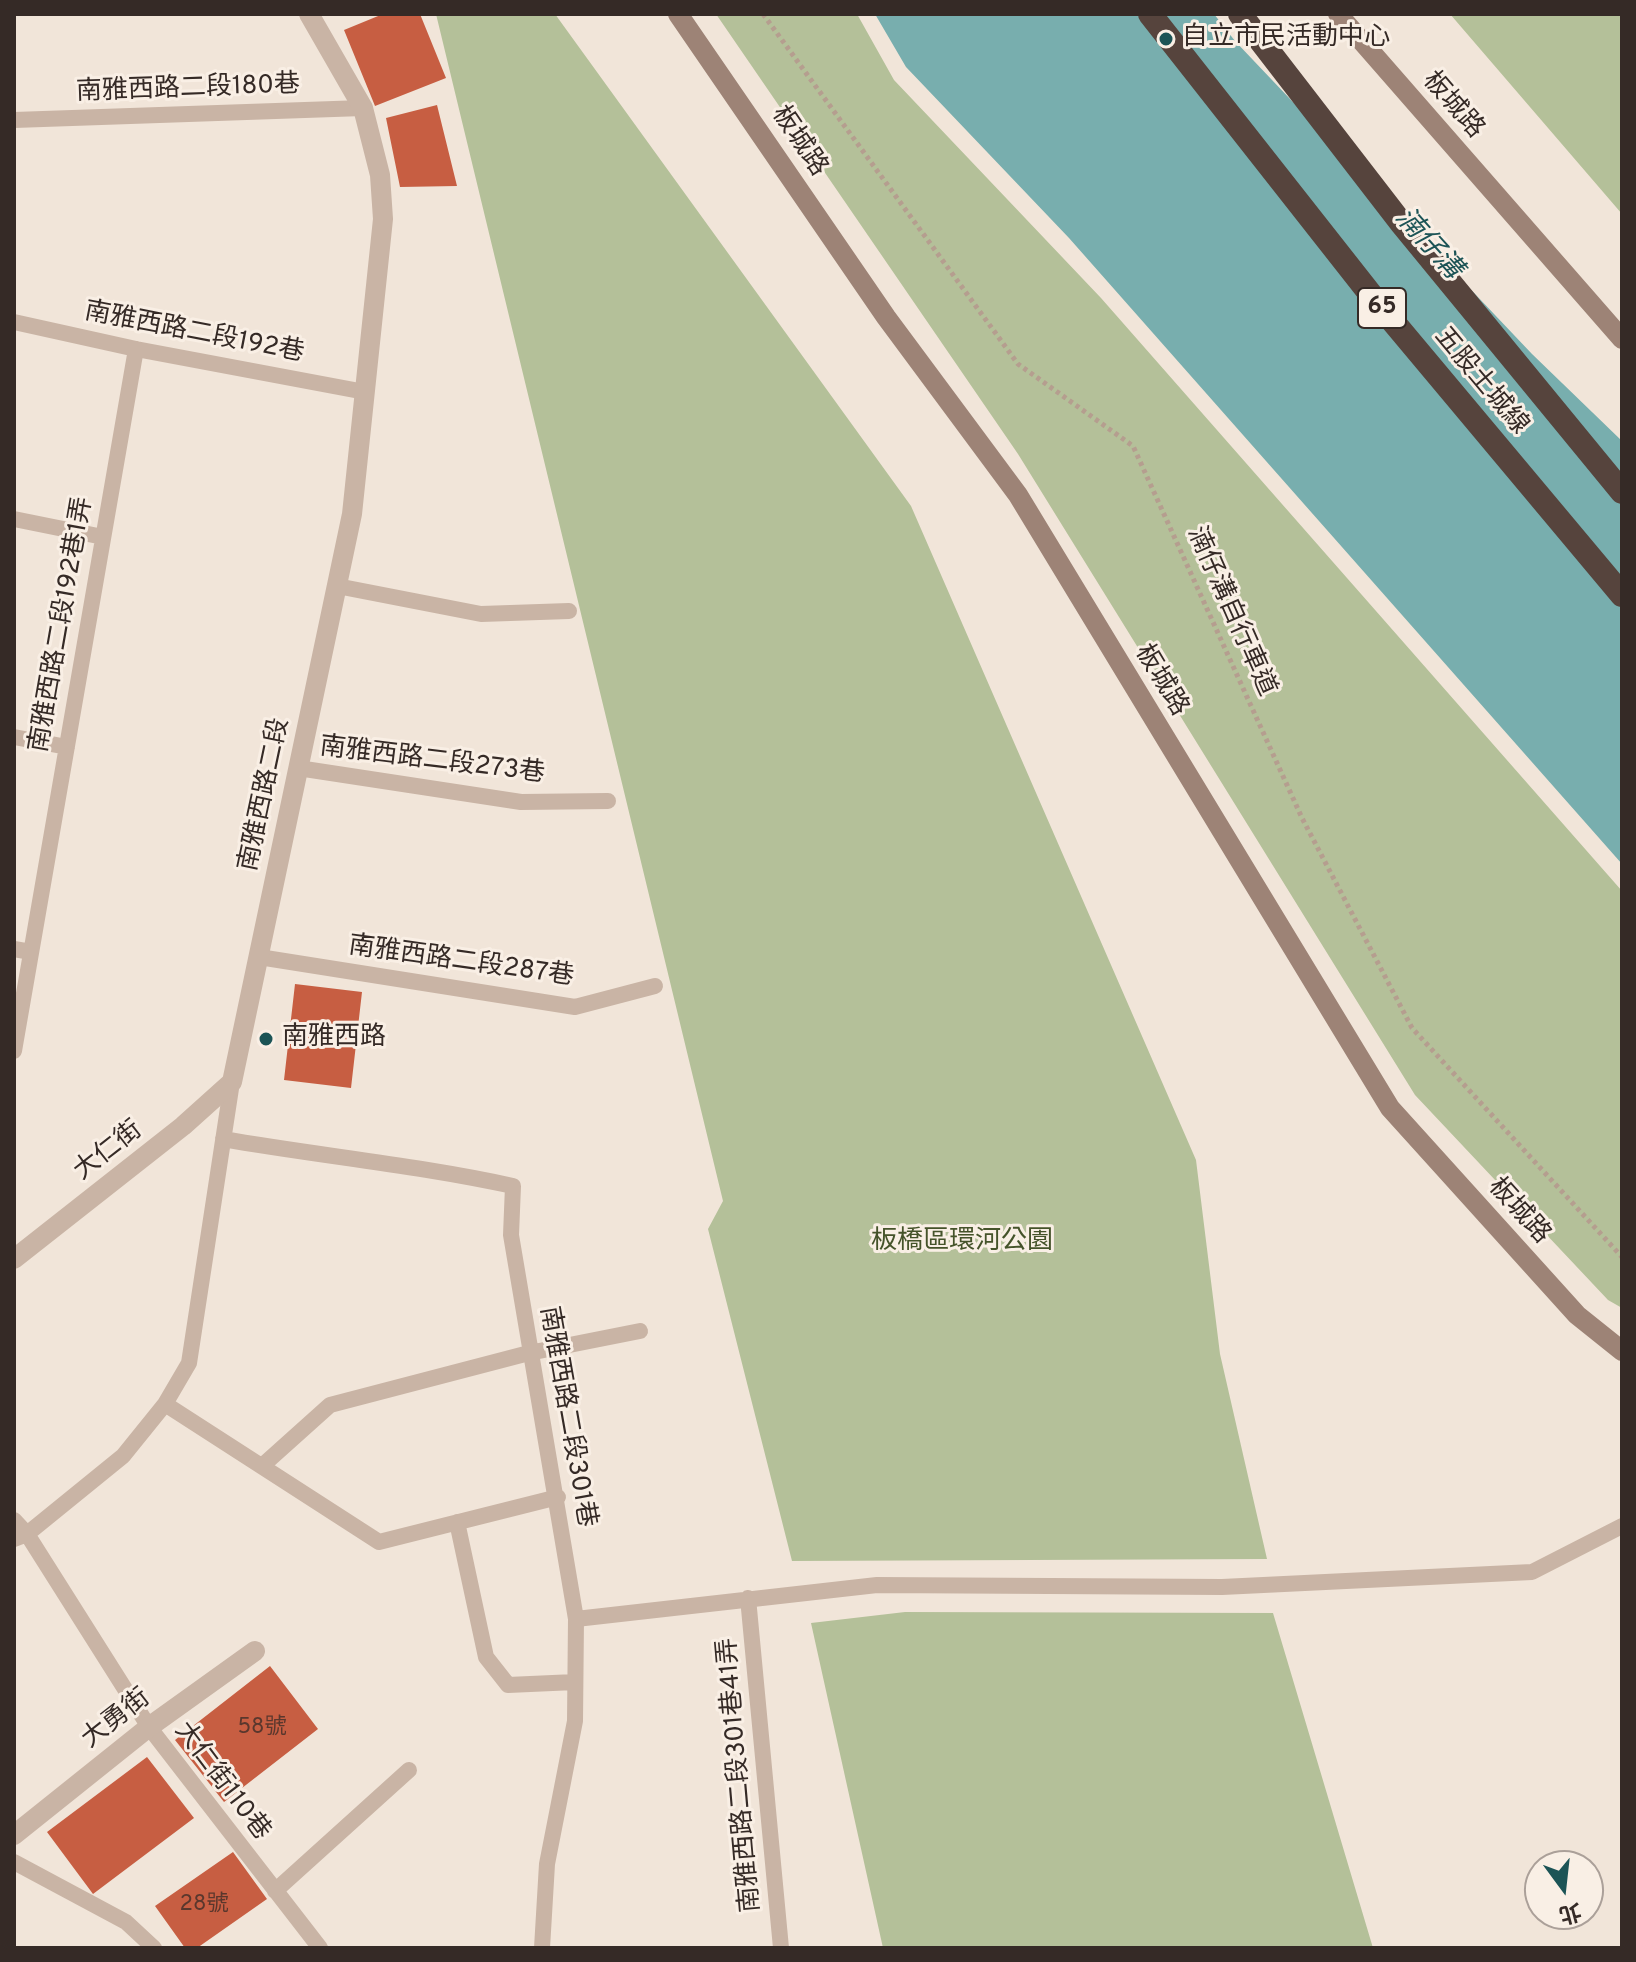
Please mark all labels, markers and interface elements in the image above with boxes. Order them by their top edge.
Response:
place label: 自立市民活動中心 [1182,23,1390,55]
marker: 自立市民活動中心 [1157,30,1175,48]
street label: 板城路 [1415,66,1489,146]
street label: 南雅西路二段180巷 [76,71,300,109]
street label: 板城路 [763,101,833,183]
water label: 湳仔溝 [1386,203,1468,287]
road number: 65 [1358,288,1406,328]
street label: 南雅西路二段192巷 [82,297,306,371]
street label: 五股土城線 [1426,322,1534,442]
street label: 南雅西路二段192巷1弄 [25,495,101,755]
street label: 湳仔溝自行車道 [1179,523,1281,701]
street label: 板城路 [1127,640,1193,722]
street label: 南雅西路二段 [235,715,297,875]
street label: 南雅西路二段273巷 [318,733,546,791]
street label: 南雅西路二段287巷 [346,932,576,994]
place label: 南雅西路 [282,1023,386,1055]
marker: 南雅西路 [257,1030,275,1048]
street label: 大仁街 [69,1116,149,1188]
street label: 板城路 [1480,1173,1556,1251]
park label: 板橋區環河公園 [871,1227,1053,1259]
street label: 南雅西路二段301巷 [531,1304,601,1530]
street label: 南雅西路二段301巷41弄 [713,1636,769,1914]
street label: 大勇街 [77,1684,157,1756]
house number: 58號 [237,1716,287,1742]
street label: 大仁街110巷 [166,1717,276,1847]
north arrow [1524,1850,1604,1930]
house number: 28號 [180,1893,228,1919]
text: 北 [1556,1896,1584,1928]

